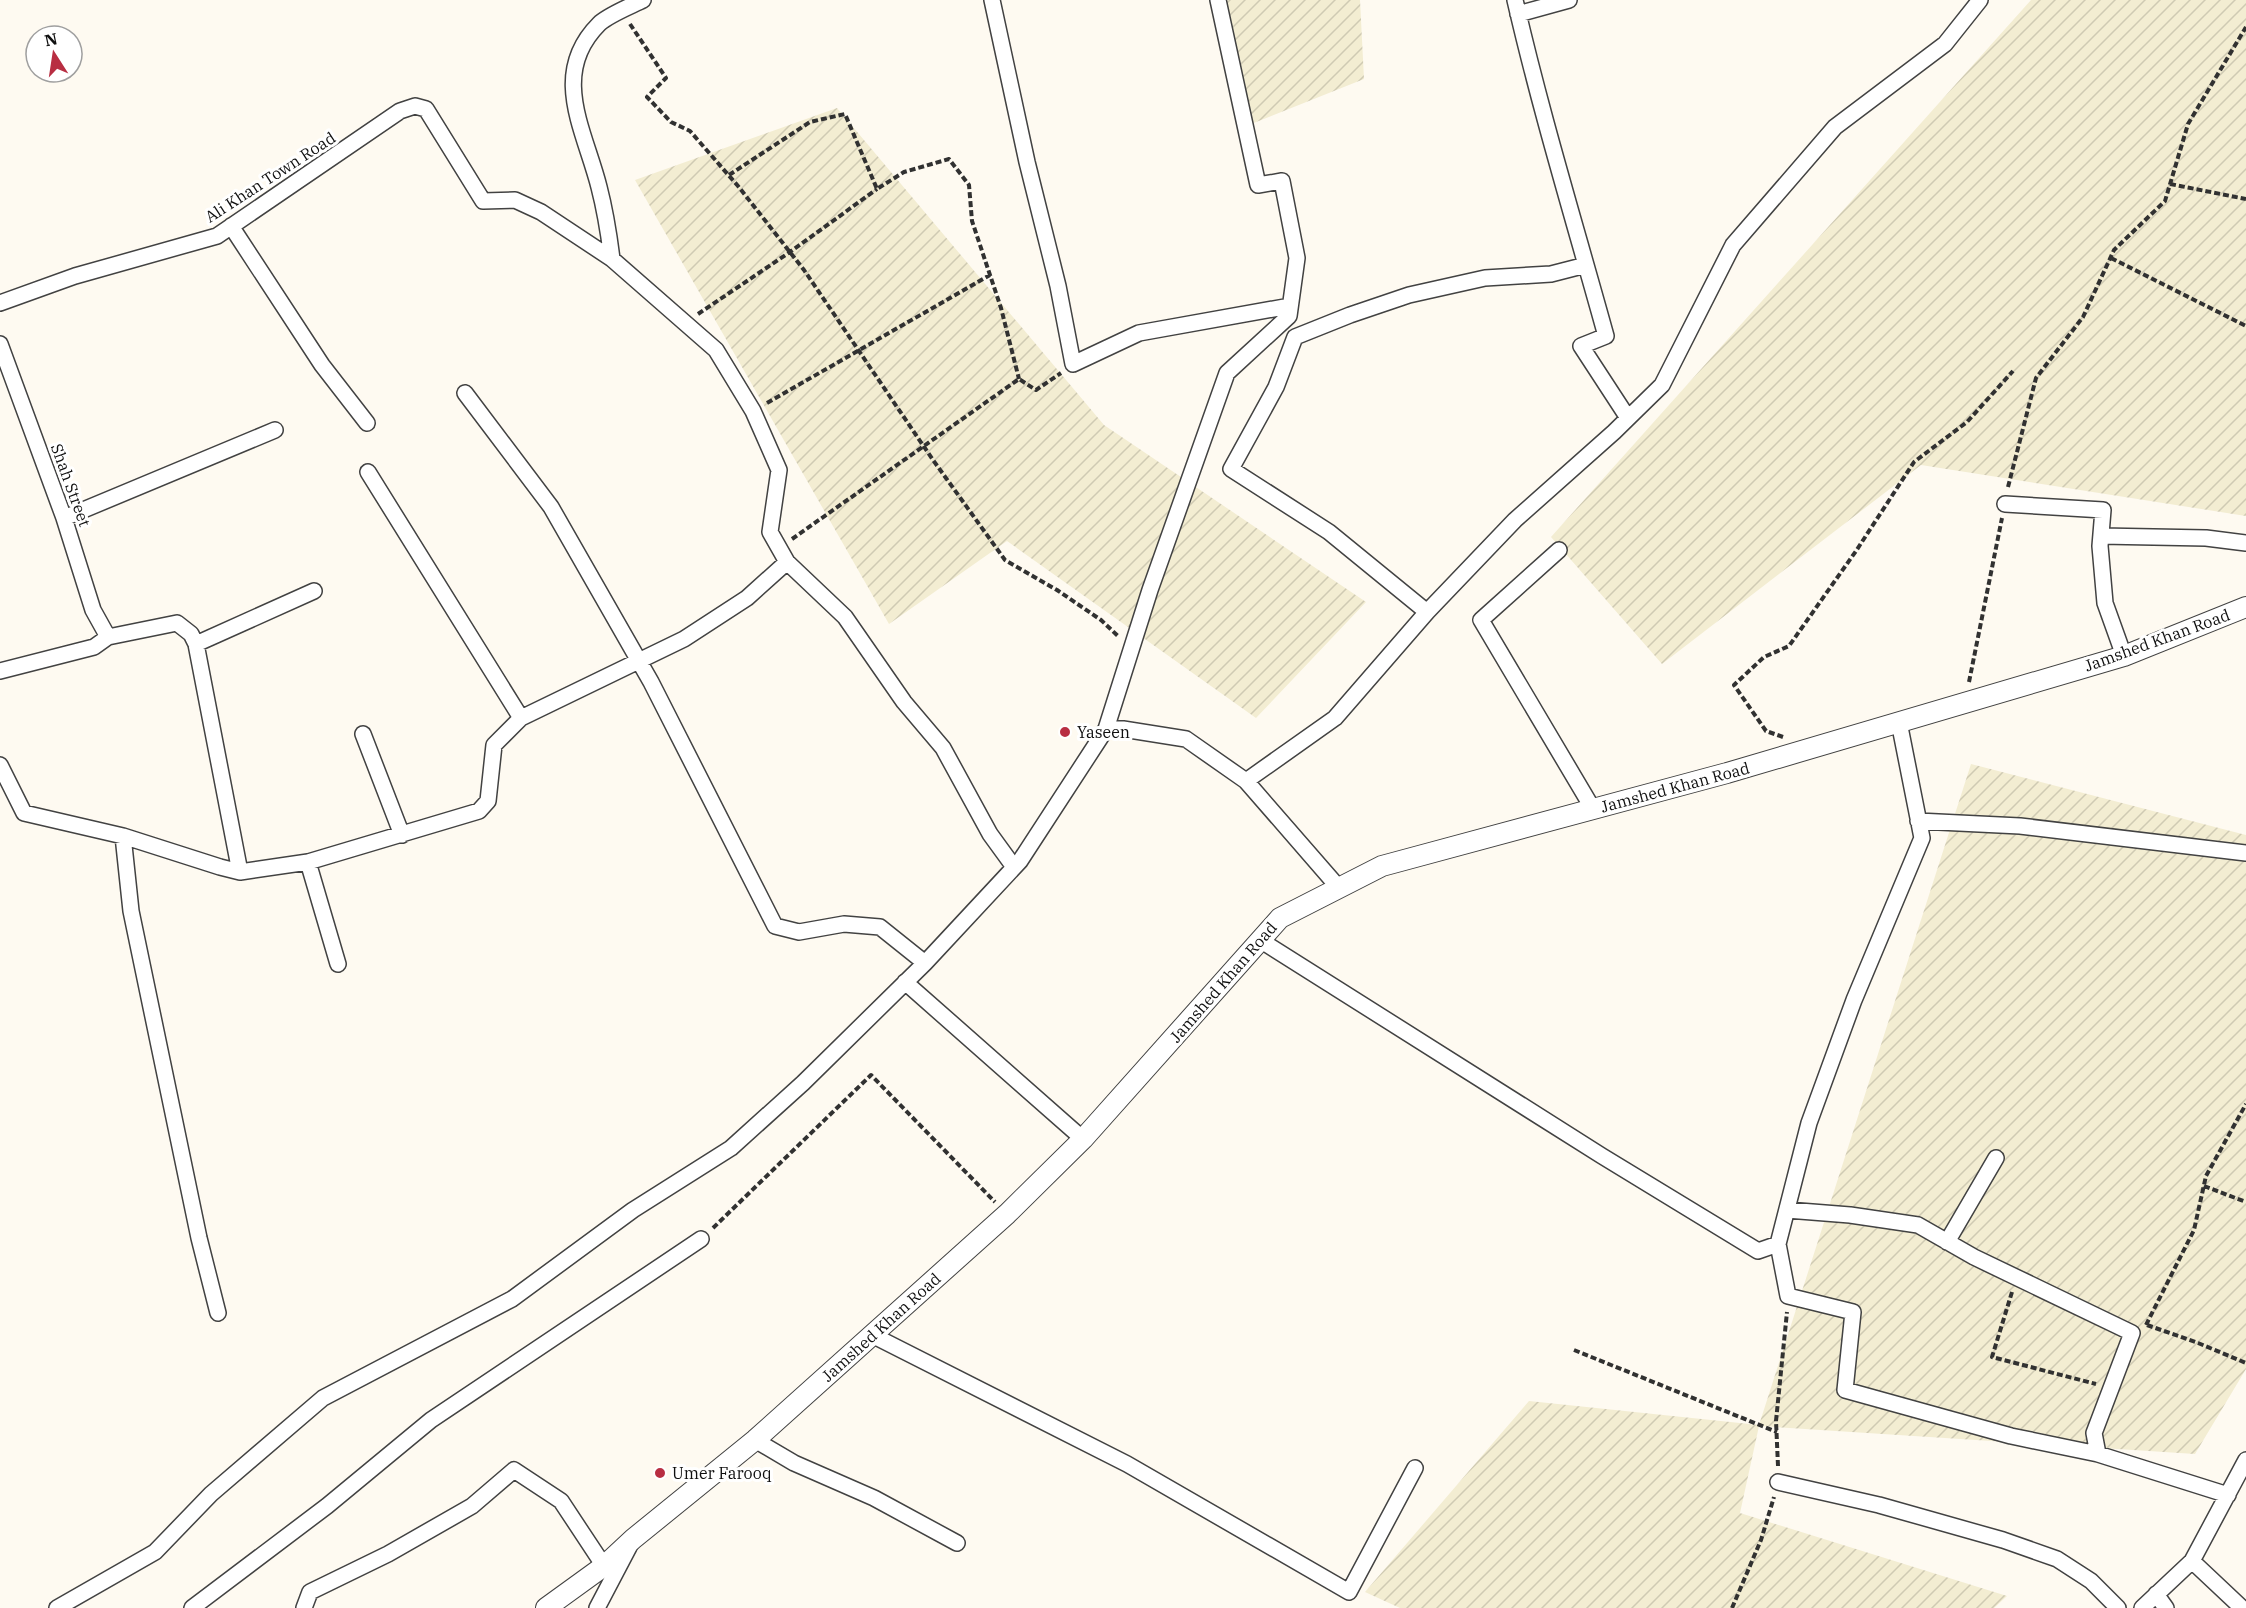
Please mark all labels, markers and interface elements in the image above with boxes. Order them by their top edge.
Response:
north arrow [24,24,84,84]
text: N [43,28,59,50]
street label: Ali Khan Town Road [201,127,339,227]
street label: Shah Street [47,441,95,530]
street label: Jamshed Khan Road [2082,604,2233,676]
place label: Yaseen [1077,722,1130,742]
marker: Yaseen [1058,725,1072,739]
street label: Jamshed Khan Road [1598,757,1752,816]
street label: Jamshed Khan Road [1165,917,1281,1046]
street label: Jamshed Khan Road [817,1268,945,1386]
place label: Umer Farooq [672,1463,772,1483]
marker: Umer Farooq [653,1466,667,1480]

